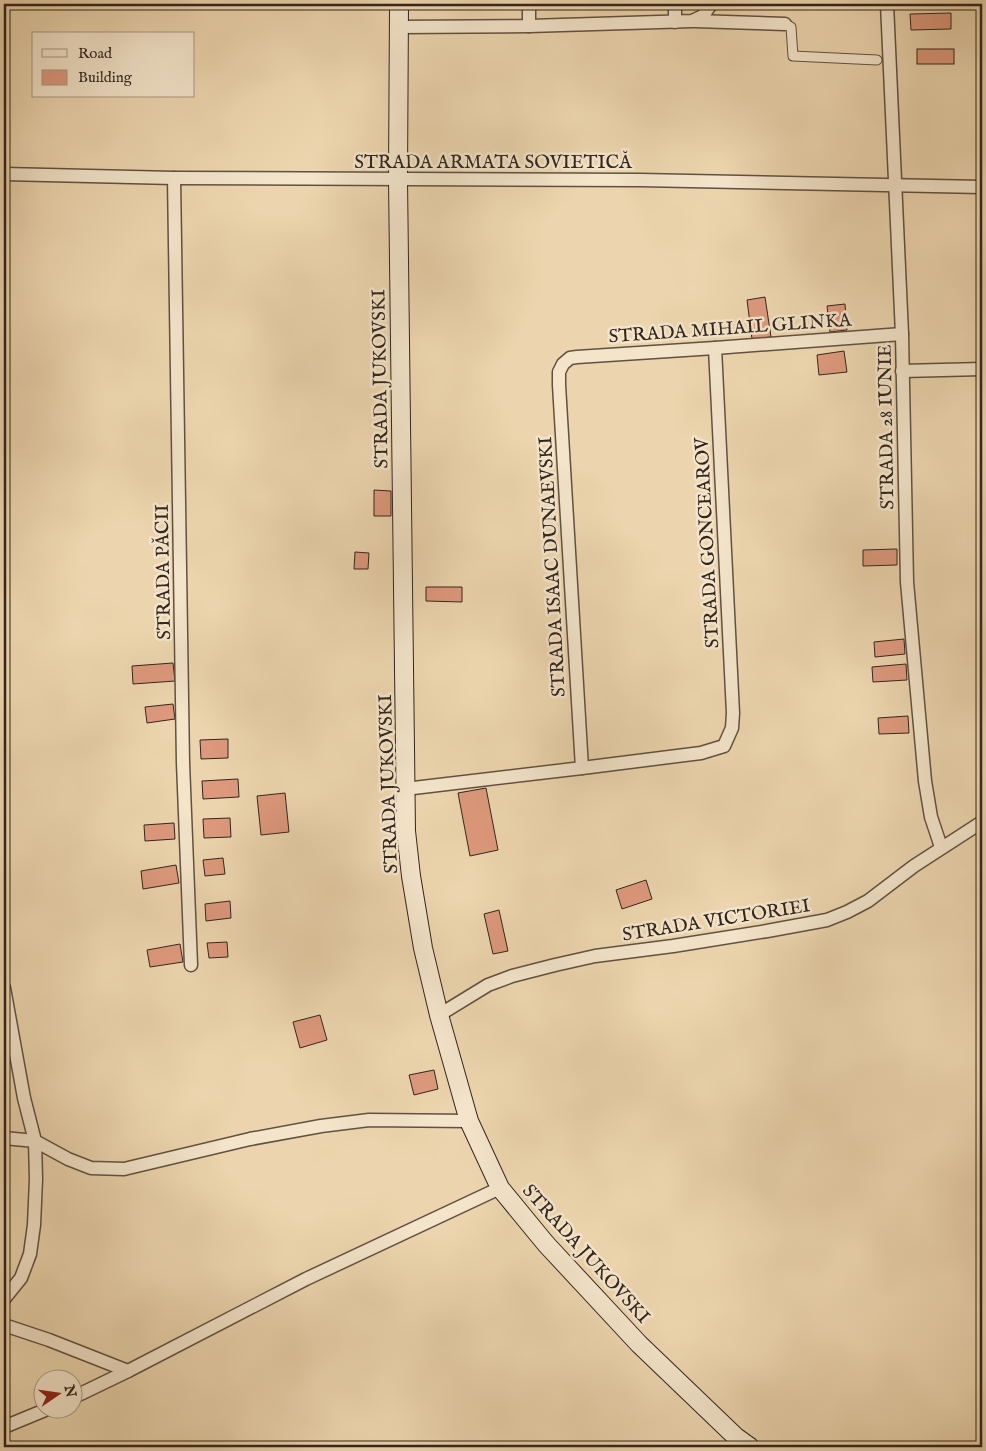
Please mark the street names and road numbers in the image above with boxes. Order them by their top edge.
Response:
street label: STRADA ARMATA SOVIETICĂ [354,150,633,175]
street label: STRADA JUKOVSKI [367,289,395,469]
street label: STRADA MIHAIL GLINKA [608,308,854,349]
street label: STRADA 28 IUNIE [874,344,900,510]
street label: STRADA ISAAC DUNAEVSKI [534,436,572,698]
street label: STRADA GONCEAROV [690,436,726,649]
street label: STRADA PĂCII [150,504,177,640]
street label: STRADA JUKOVSKI [374,694,404,874]
street label: STRADA VICTORIEI [621,894,812,948]
street label: STRADA JUKOVSKI [517,1180,654,1329]

